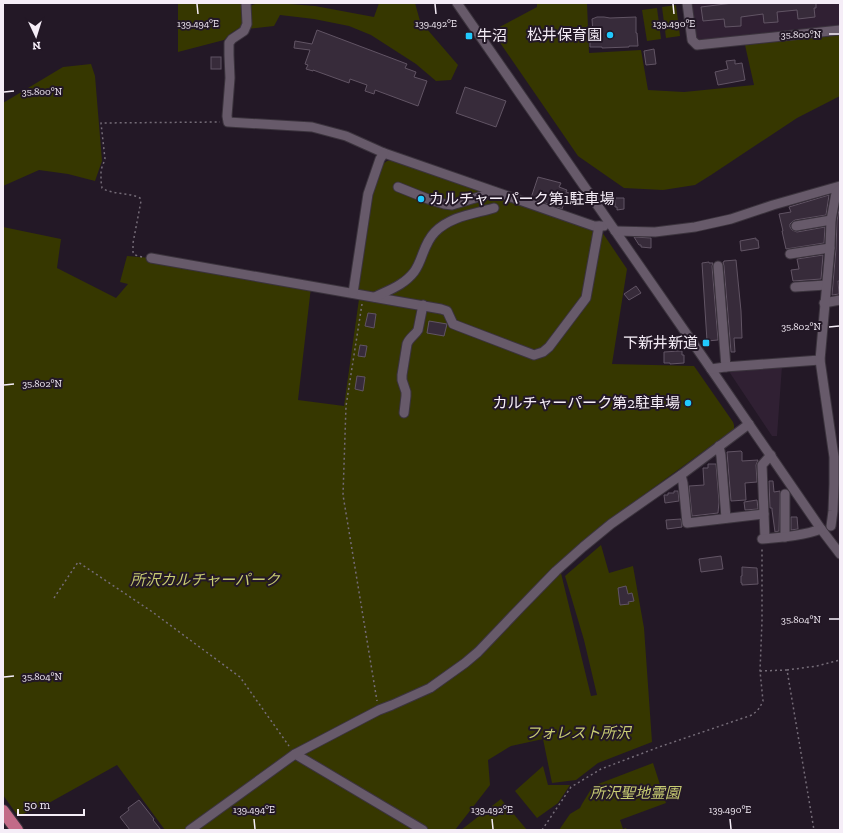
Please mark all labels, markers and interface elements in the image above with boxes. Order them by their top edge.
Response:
north arrow [16,16,56,56]
text: 139.494°E [177,18,219,30]
text: 139.492°E [415,18,457,30]
text: 139.490°E [653,18,695,30]
place label: 松井保育園 [527,26,602,44]
place label: 牛沼 [477,27,507,45]
text: 35.800°N [781,29,822,41]
marker: 松井保育園 [605,30,615,40]
marker: 牛沼 [464,31,474,41]
text: N [31,39,41,52]
text: 35.800°N [22,86,63,98]
place label: カルチャーパーク第1駐車場 [429,190,614,208]
marker: カルチャーパーク第1駐車場 [416,194,426,204]
text: 35.802°N [781,321,821,333]
place label: 下新井新道 [623,334,698,352]
marker: 下新井新道 [701,338,711,348]
text: 35.802°N [22,378,62,390]
place label: カルチャーパーク第2駐車場 [493,394,680,412]
marker: カルチャーパーク第2駐車場 [683,398,693,408]
park label: 所沢カルチャーパーク [130,571,281,589]
text: 35.804°N [781,614,822,626]
text: 35.804°N [22,671,63,683]
park label: フォレスト所沢 [525,724,632,742]
park label: 所沢聖地霊園 [590,784,682,802]
scale bar [18,791,84,817]
text: 50 m [24,798,51,812]
text: 139.494°E [233,804,275,816]
text: 139.492°E [471,804,513,816]
text: 139.490°E [709,804,751,816]

